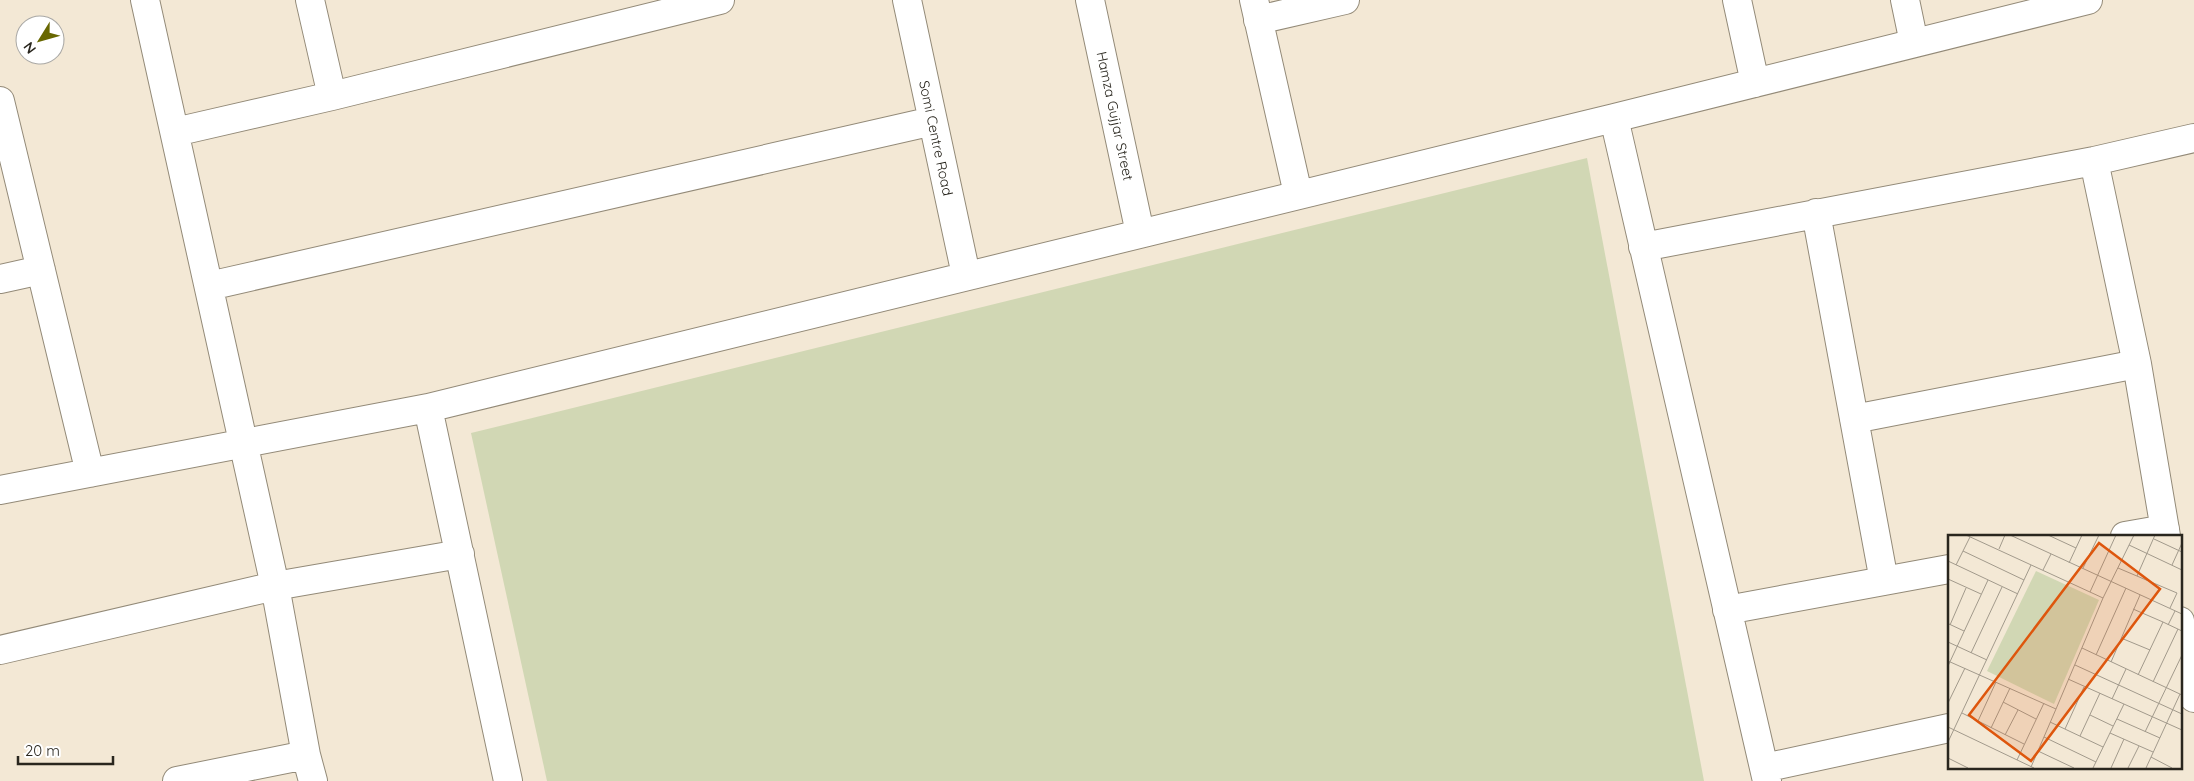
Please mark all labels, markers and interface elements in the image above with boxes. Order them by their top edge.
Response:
north arrow [15,15,65,65]
text: N [19,38,40,57]
street label: Hamza Gujjar Street [1093,50,1138,182]
street label: Somi Centre Road [915,79,957,197]
inset map [1948,535,2182,768]
scale bar [18,734,112,766]
text: 20 m [25,741,60,760]

